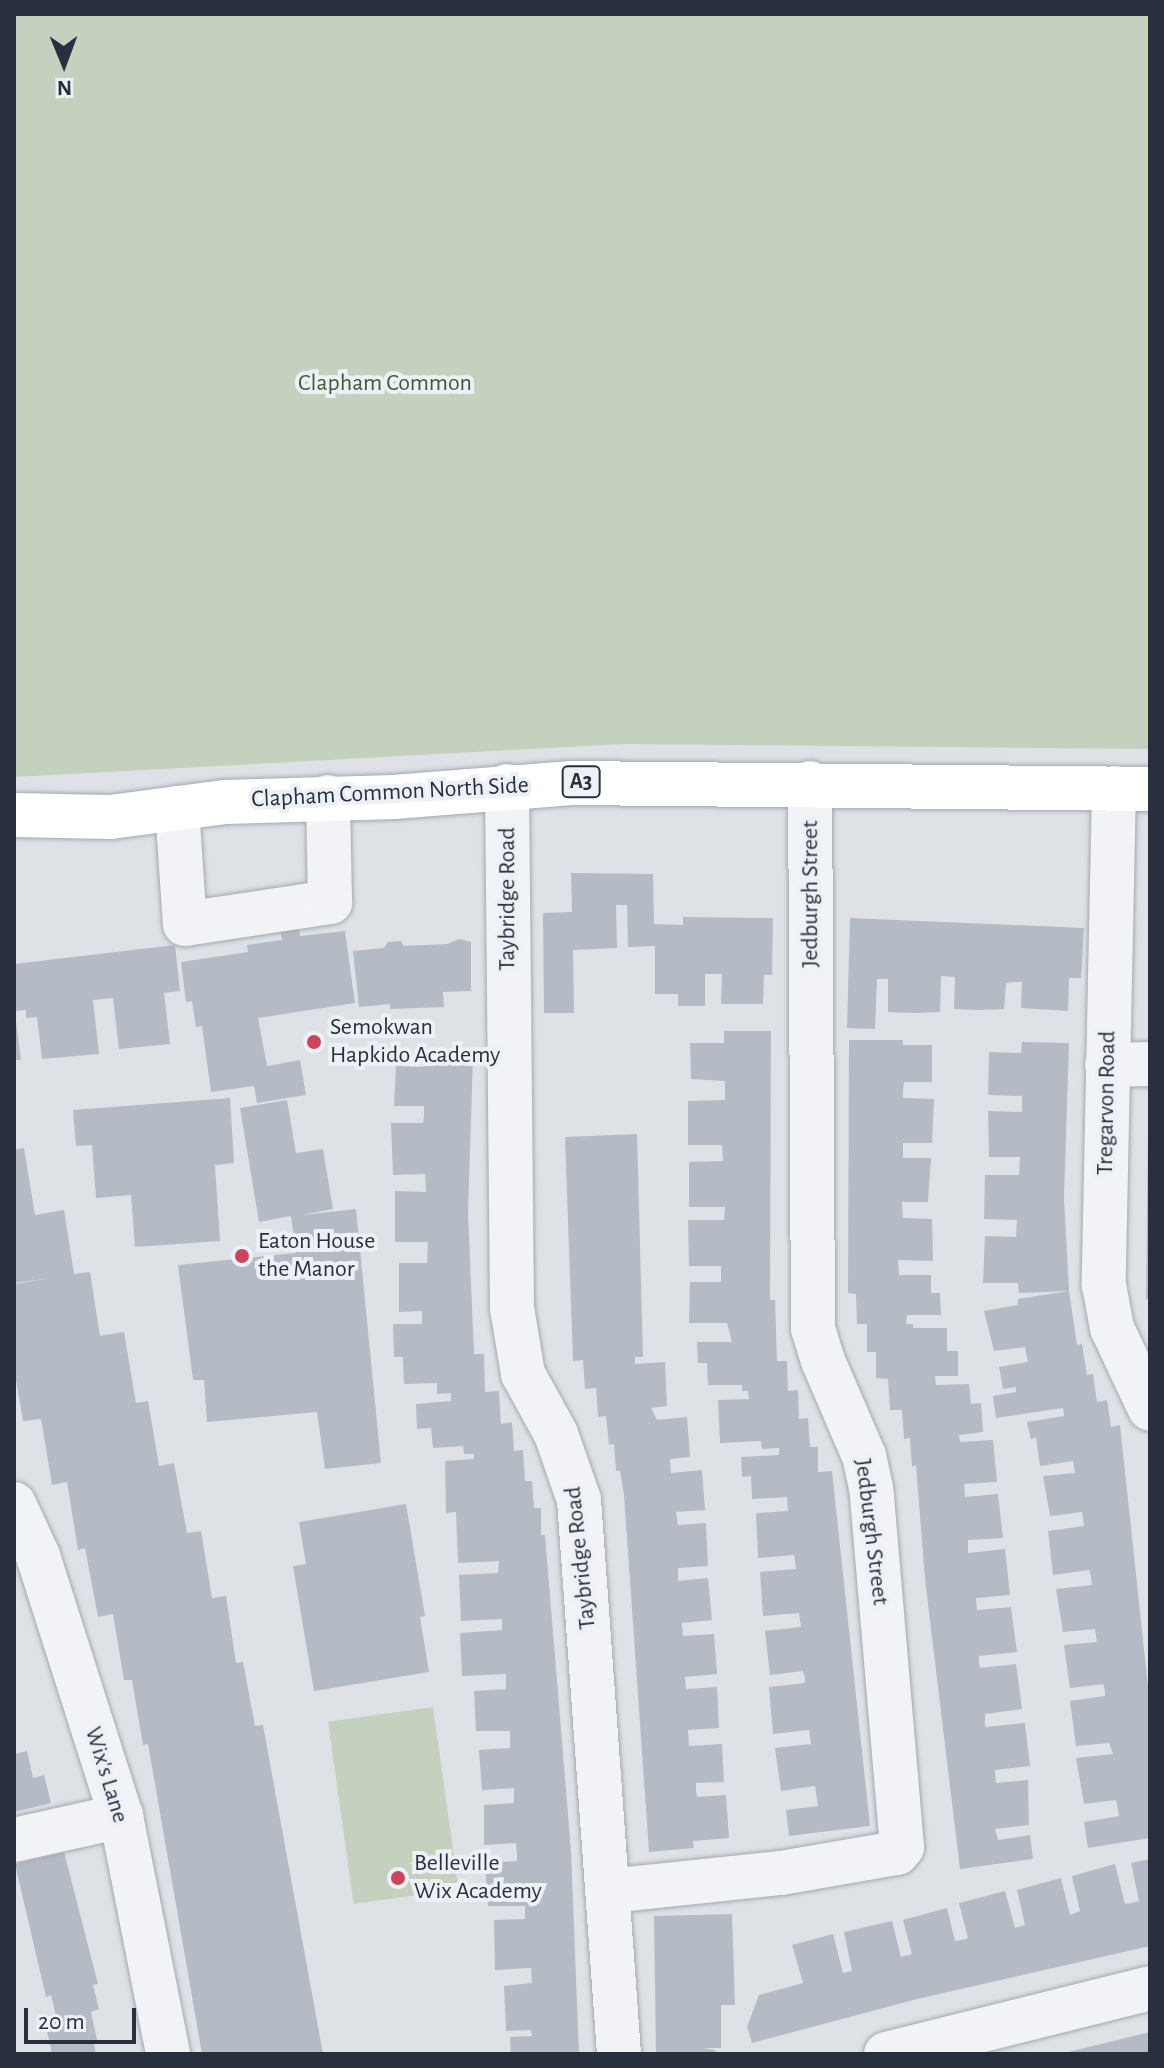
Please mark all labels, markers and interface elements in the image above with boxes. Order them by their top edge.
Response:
north arrow [24,24,104,104]
text: N [57,77,72,99]
park label: Clapham Common [298,370,472,398]
road number: A3 [561,764,601,800]
street label: Clapham Common North Side [251,771,529,815]
street label: Jedburgh Street [797,820,825,968]
street label: Taybridge Road [494,827,522,971]
place label: Semokwan Hapkido Academy [330,1014,500,1070]
street label: Tregarvon Road [1091,1031,1123,1175]
marker: Semokwan Hapkido Academy [305,1033,323,1051]
place label: Eaton House the Manor [258,1228,375,1284]
marker: Eaton House the Manor [233,1247,251,1265]
street label: Jedburgh Street [848,1457,894,1607]
street label: Taybridge Road [559,1485,603,1631]
street label: Wix's Lane [78,1724,134,1826]
place label: Belleville Wix Academy [414,1850,542,1906]
marker: Belleville Wix Academy [389,1869,407,1887]
scale bar [28,1992,140,2042]
text: 20 m [38,2010,85,2034]

